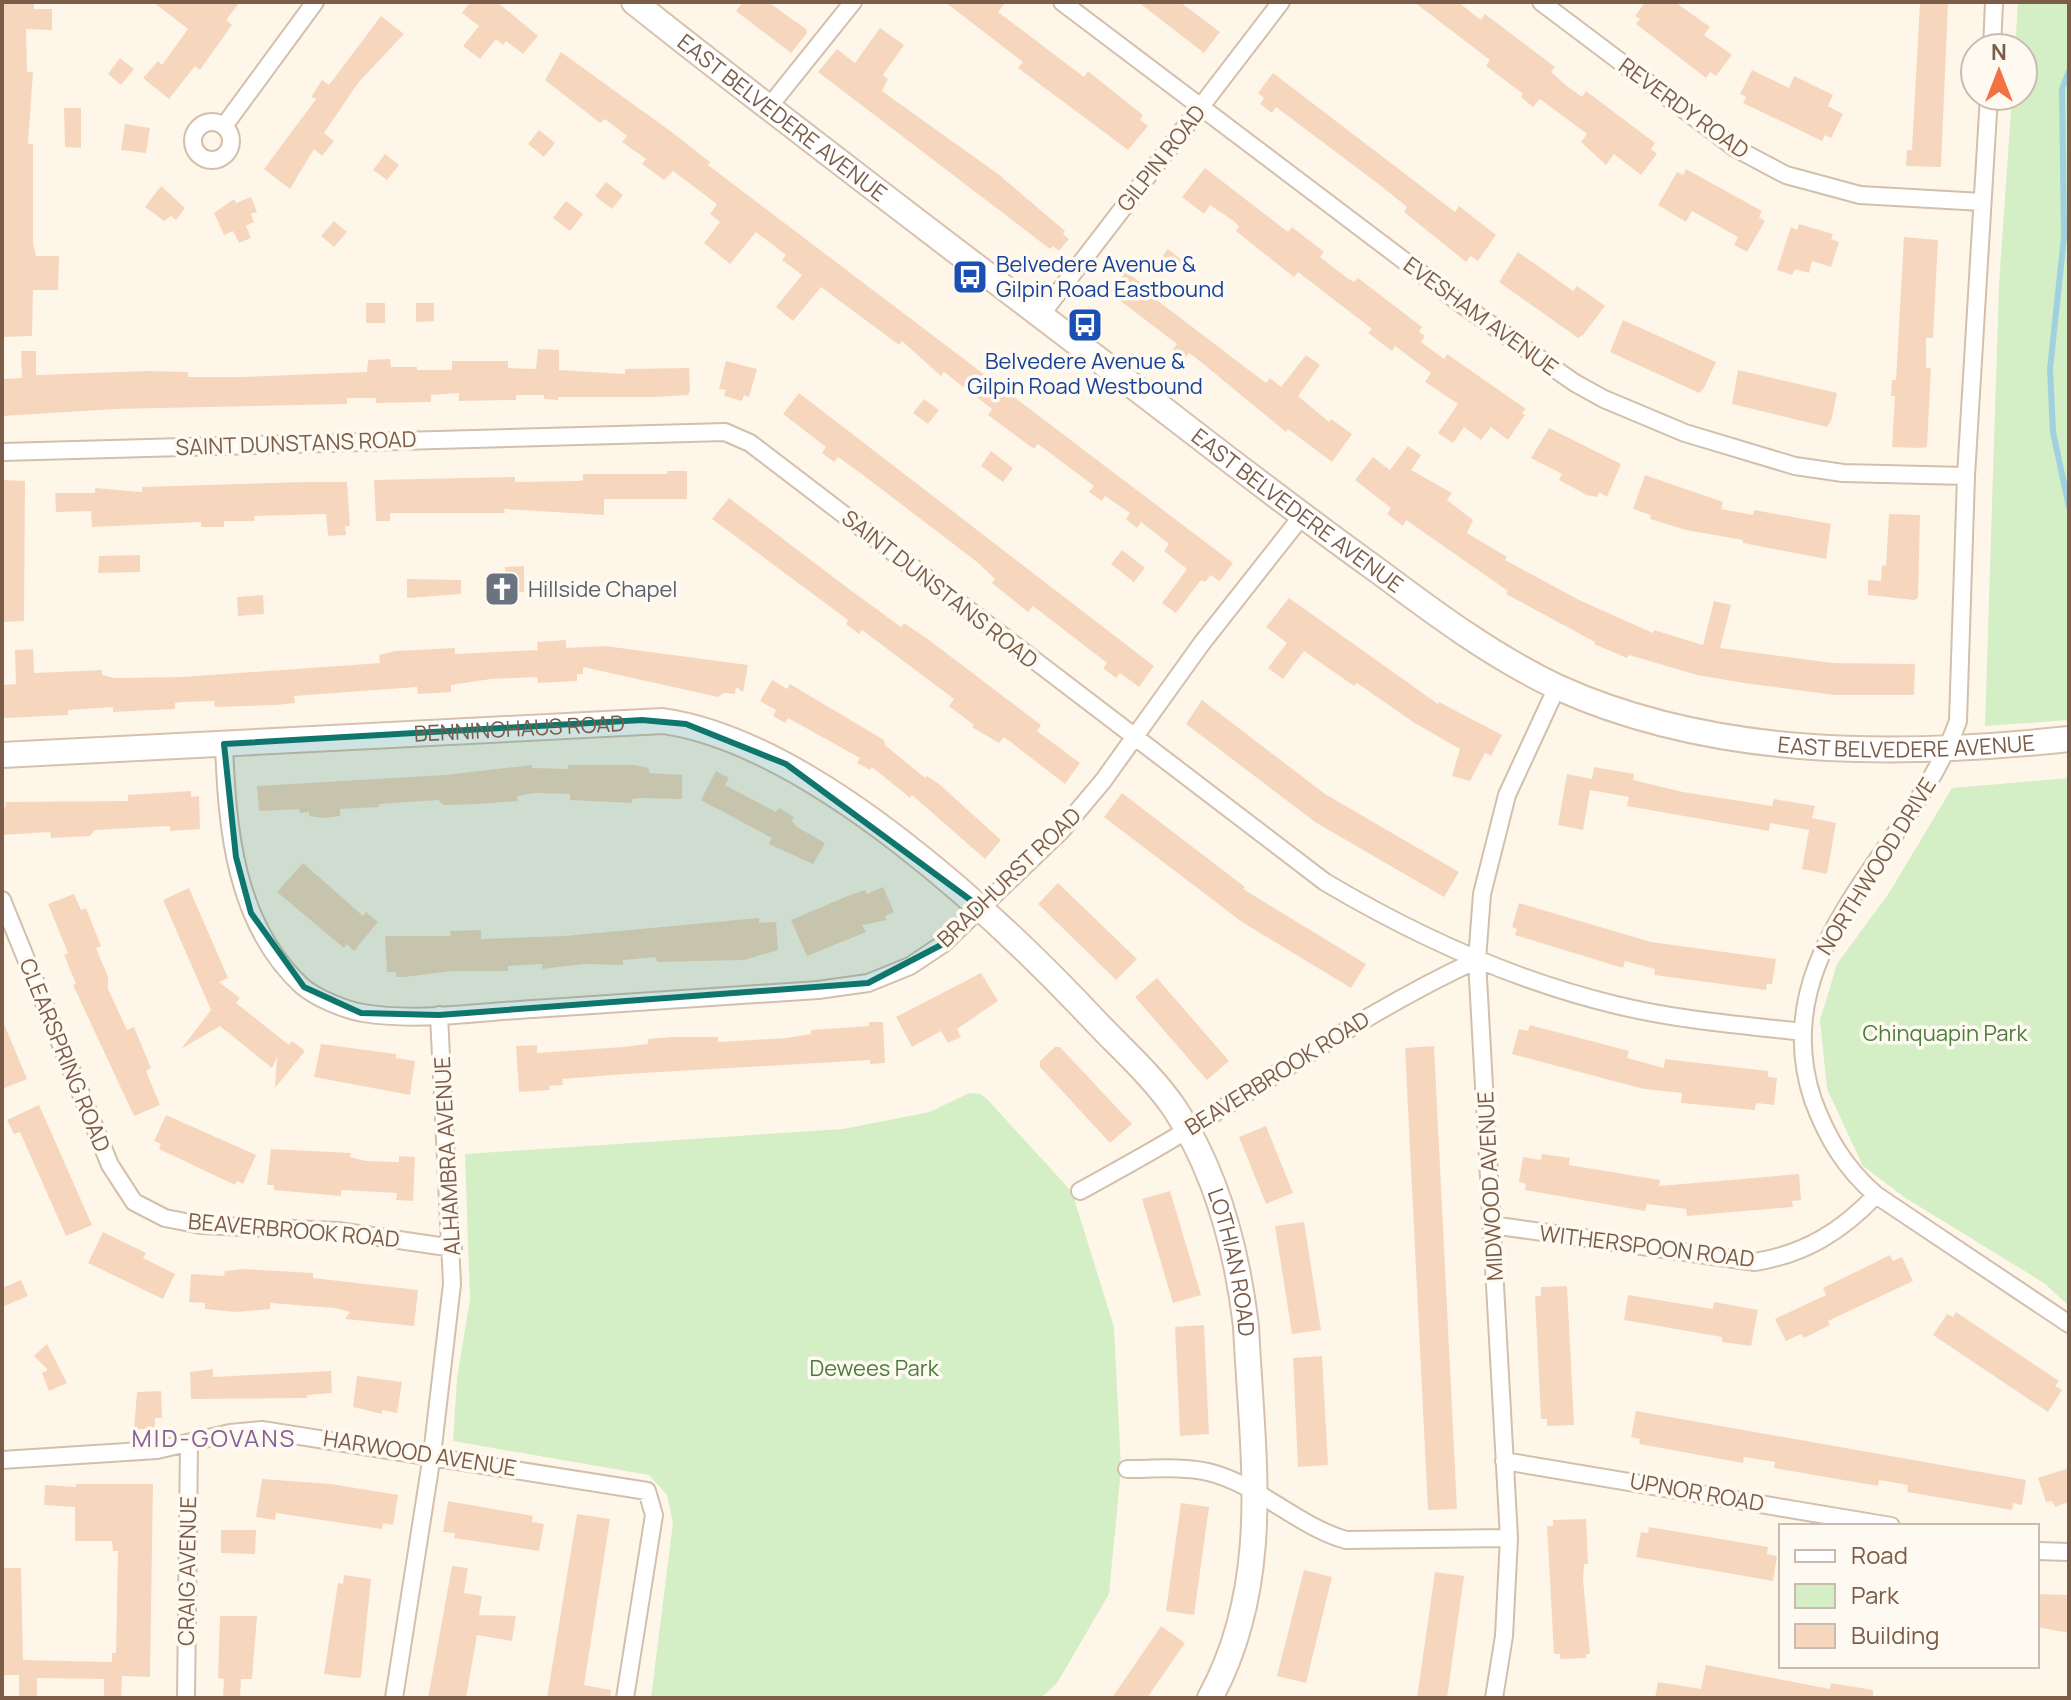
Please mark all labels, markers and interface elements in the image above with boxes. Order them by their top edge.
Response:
street label: EAST BELVEDERE AVENUE [671,27,893,208]
north arrow [1959,32,2039,112]
text: N [1991,37,2007,67]
street label: REVERDY ROAD [1613,51,1755,165]
street label: GILPIN ROAD [1110,98,1212,218]
place label: Belvedere Avenue & Gilpin Road Eastbound [996,249,1224,304]
street label: EVESHAM AVENUE [1398,250,1564,382]
bus stop icon: Belvedere Avenue & Gilpin Road Eastbound [951,258,989,296]
bus stop icon: Belvedere Avenue & Gilpin Road Westbound [1066,306,1104,344]
place label: Belvedere Avenue & Gilpin Road Westbound [967,346,1203,401]
street label: EAST BELVEDERE AVENUE [1185,421,1409,600]
street label: SAINT DUNSTANS ROAD [175,424,417,462]
street label: SAINT DUNSTANS ROAD [836,503,1044,675]
church icon: Hillside Chapel [483,570,521,608]
place label: Hillside Chapel [528,574,678,604]
street label: BENNINGHAUS ROAD [413,708,626,749]
street label: EAST BELVEDERE AVENUE [1776,727,2036,765]
street label: NORTHWOOD DRIVE [1809,772,1943,960]
street label: BRADHURST ROAD [931,801,1087,953]
street label: CLEARSPRING ROAD [12,954,118,1156]
street label: BEAVERBROOK ROAD [1179,1004,1375,1142]
park label: Chinquapin Park [1863,1018,2028,1048]
street label: ALHAMBRA AVENUE [427,1056,467,1256]
street label: MIDWOOD AVENUE [1470,1090,1510,1282]
street label: LOTHIAN ROAD [1201,1184,1261,1337]
street label: BEAVERBROOK ROAD [187,1206,401,1254]
street label: WITHERSPOON ROAD [1538,1218,1756,1274]
park label: Dewees Park [809,1353,940,1383]
district label: MID-GOVANS [132,1421,296,1454]
street label: HARWOOD AVENUE [321,1423,519,1483]
street label: UPNOR ROAD [1627,1465,1767,1519]
street label: CRAIG AVENUE [171,1496,203,1646]
legend [1779,1524,2039,1668]
text: Road [1851,1538,1908,1571]
text: Park [1851,1578,1900,1611]
text: Building [1851,1618,1939,1651]

